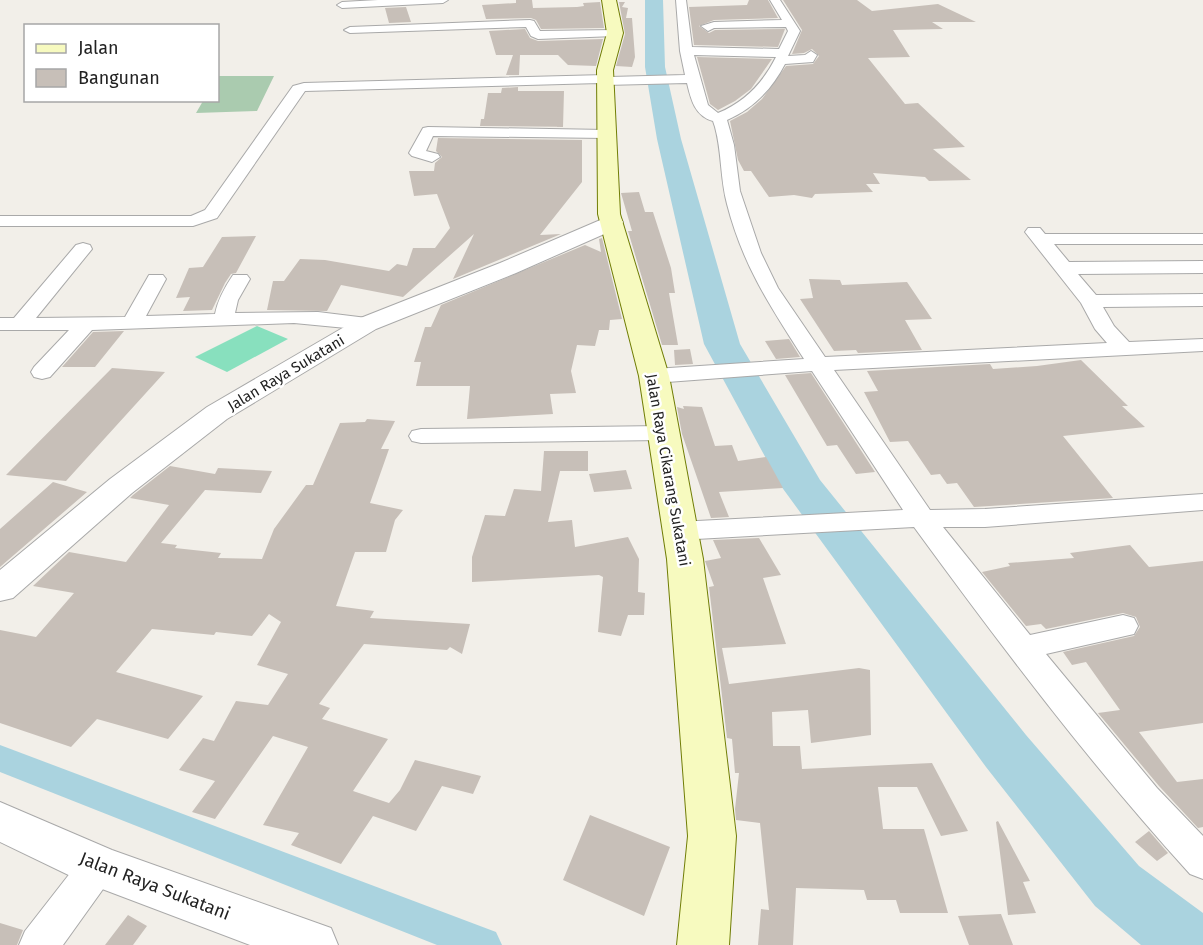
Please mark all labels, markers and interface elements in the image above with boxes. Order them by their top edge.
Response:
legend [24,24,219,102]
text: Jalan [78,37,119,59]
text: Bangunan [78,67,160,89]
street label: Jalan Raya Sukatani [224,331,348,415]
street label: Jalan Raya Cikarang Sukatani [642,372,694,568]
street label: Jalan Raya Sukatani [77,847,233,925]

